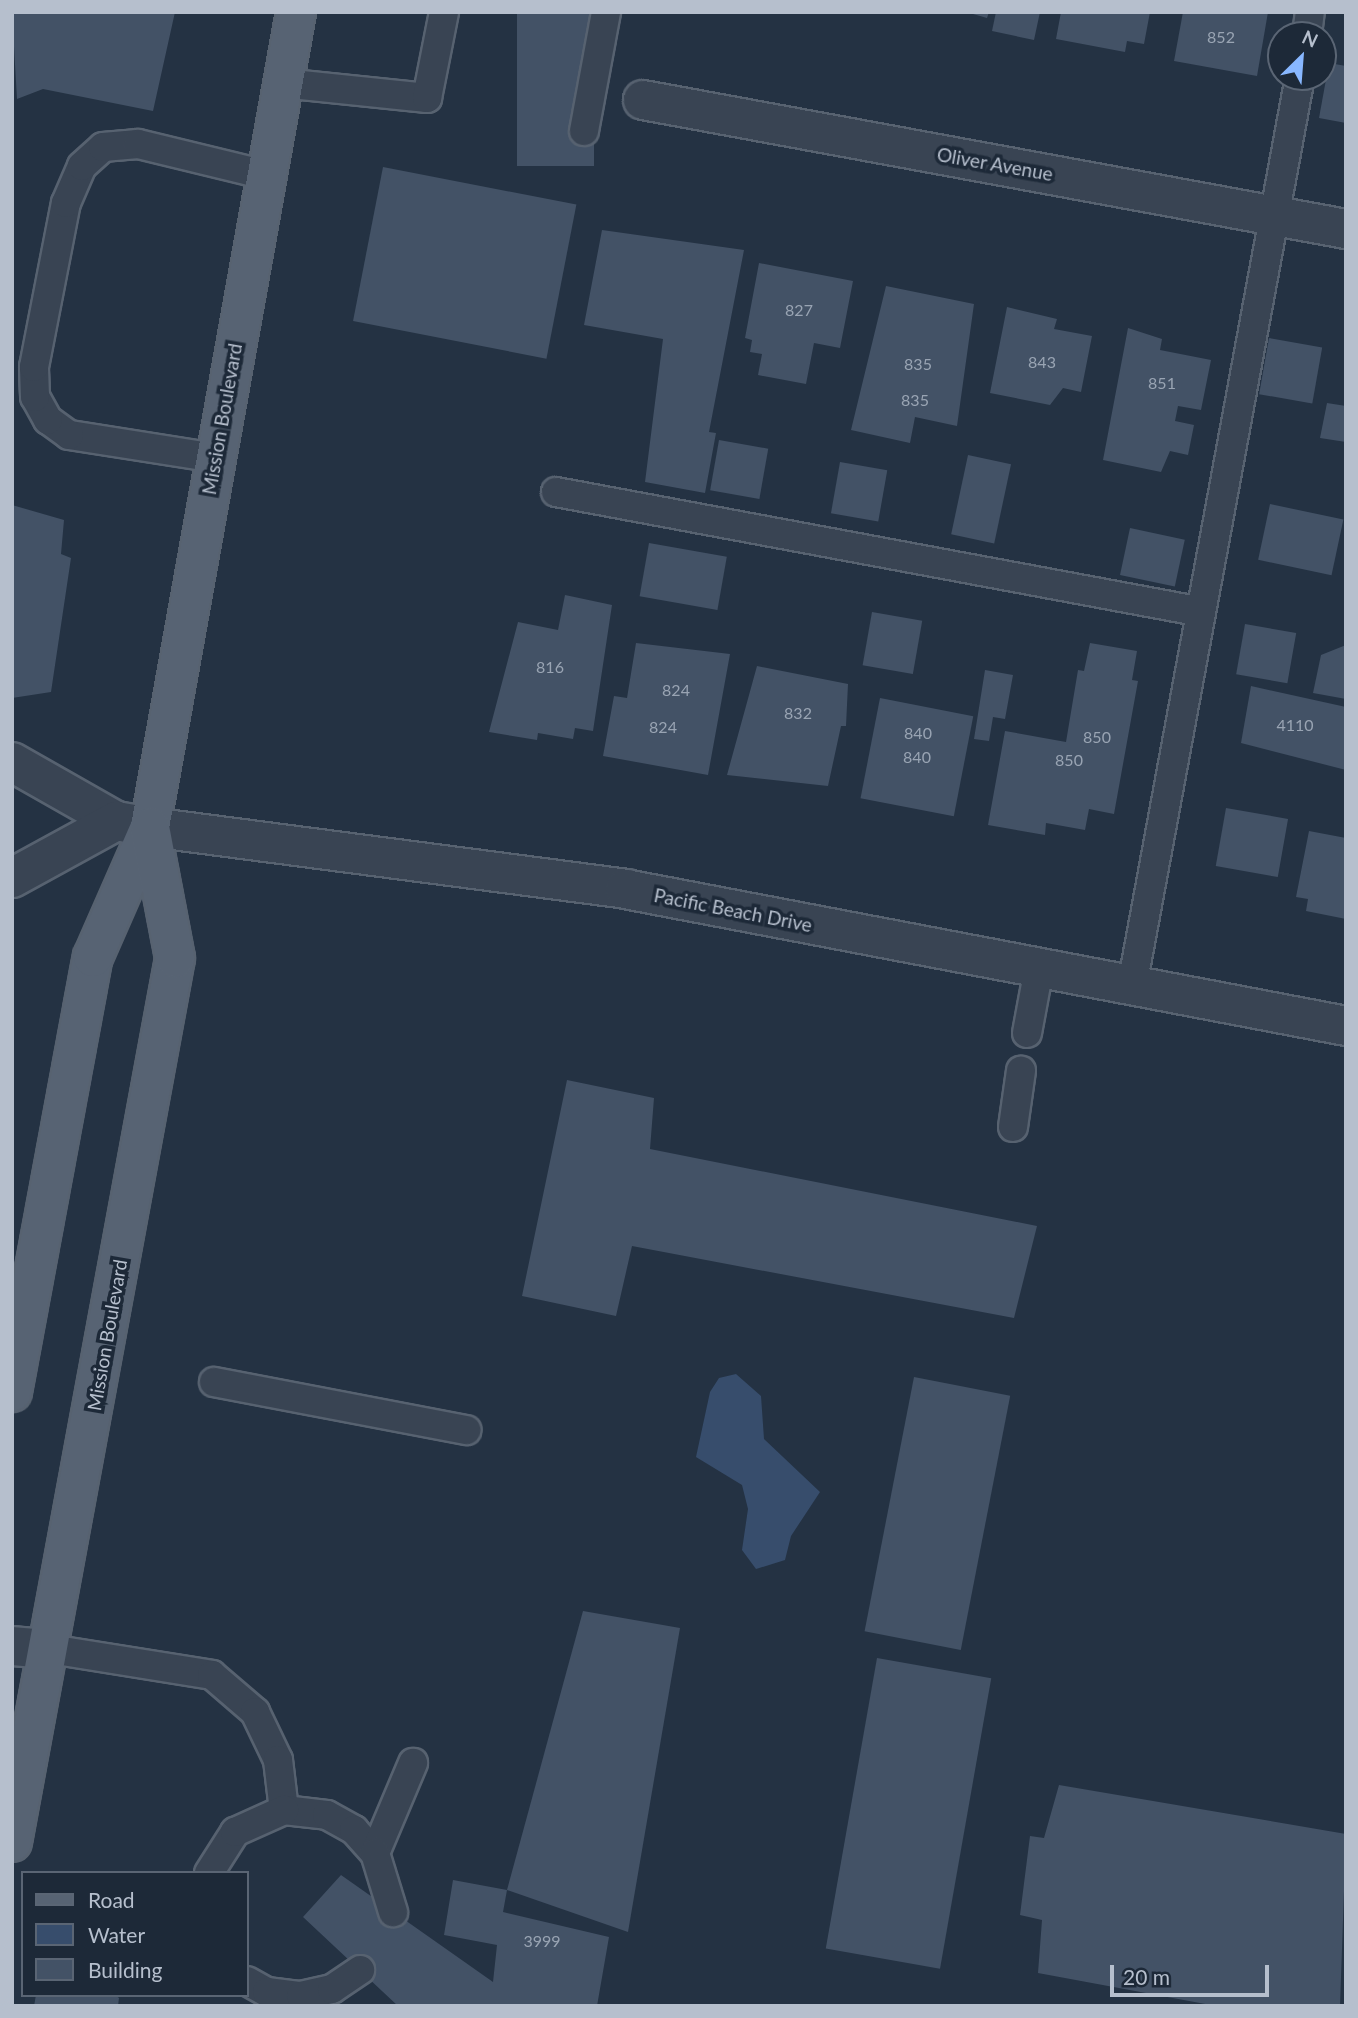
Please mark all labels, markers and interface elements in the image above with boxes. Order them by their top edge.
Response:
north arrow [1267,21,1337,91]
text: N [1299,25,1322,52]
house number: 852 [1207,27,1235,47]
street label: Oliver Avenue [935,142,1055,186]
house number: 827 [785,300,813,320]
street label: Mission Boulevard [197,342,247,496]
house number: 843 [1028,352,1056,372]
house number: 835 [904,354,932,374]
house number: 851 [1148,373,1176,393]
house number: 835 [901,390,929,410]
house number: 816 [536,657,564,677]
house number: 824 [662,680,690,700]
house number: 832 [784,703,812,723]
house number: 4110 [1276,715,1314,735]
house number: 824 [649,717,677,737]
house number: 840 [904,723,932,743]
house number: 850 [1083,727,1111,747]
house number: 840 [903,747,931,767]
house number: 850 [1055,750,1083,770]
street label: Pacific Beach Drive [652,884,814,936]
street label: Mission Boulevard [82,1258,132,1412]
legend [21,1871,248,1997]
text: Road [88,1887,135,1912]
text: Water [88,1922,145,1947]
house number: 3999 [523,1931,561,1951]
scale bar [1113,1952,1272,1996]
text: Building [88,1957,163,1982]
text: 20 m [1123,1964,1170,1989]

